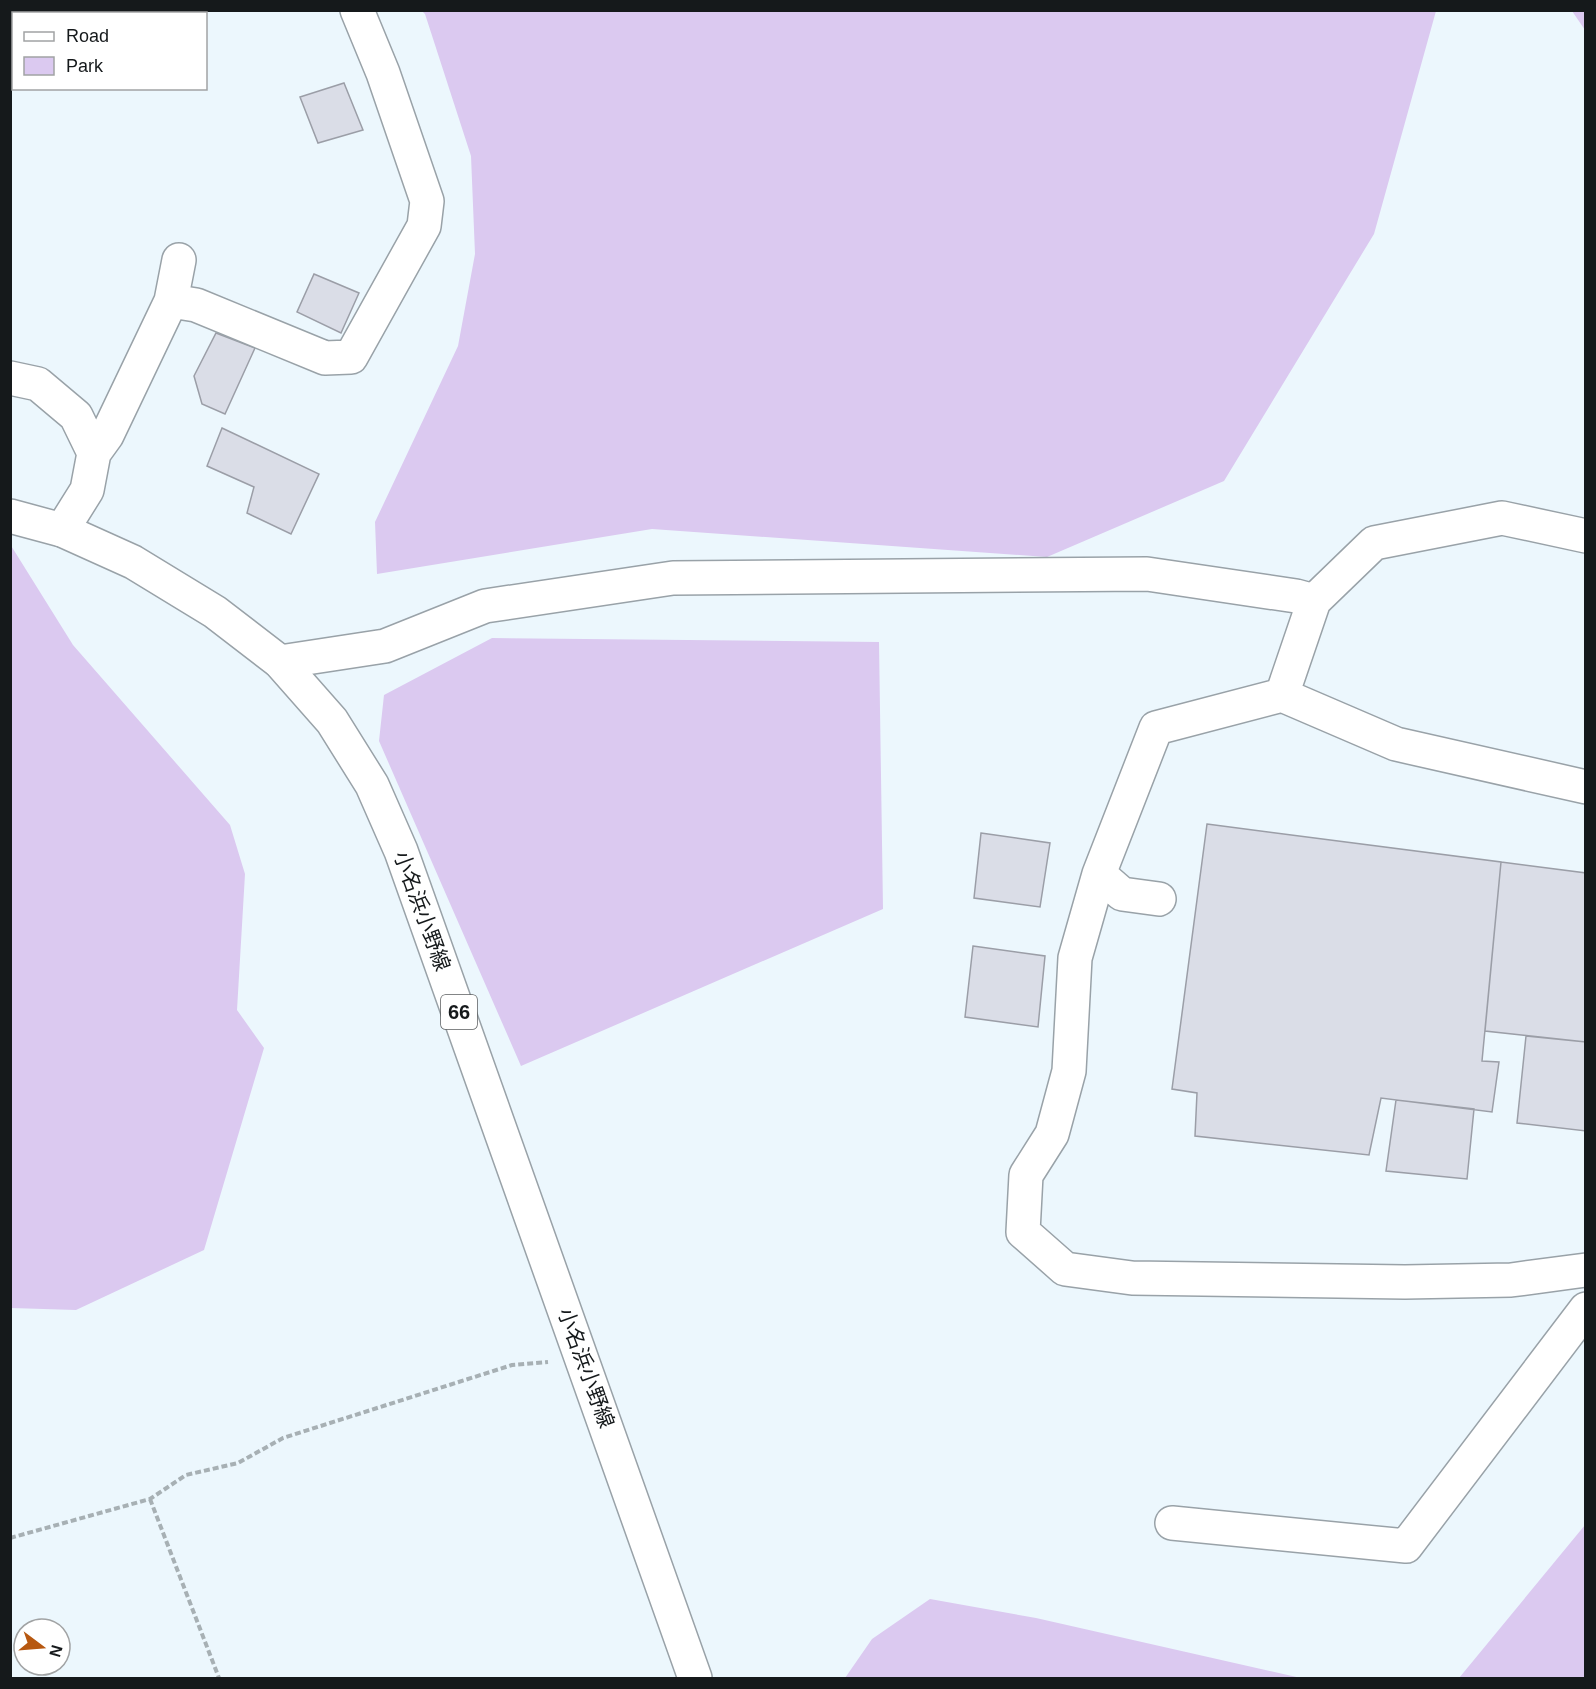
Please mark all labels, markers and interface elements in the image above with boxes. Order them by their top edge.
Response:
legend [12,12,207,90]
text: Road [66,26,109,46]
text: Park [66,56,104,76]
street label: 小名浜小野線 [390,848,455,974]
road number: 66 [441,995,477,1029]
street label: 小名浜小野線 [554,1305,619,1431]
north arrow [12,1617,72,1677]
text: N [46,1643,66,1659]

